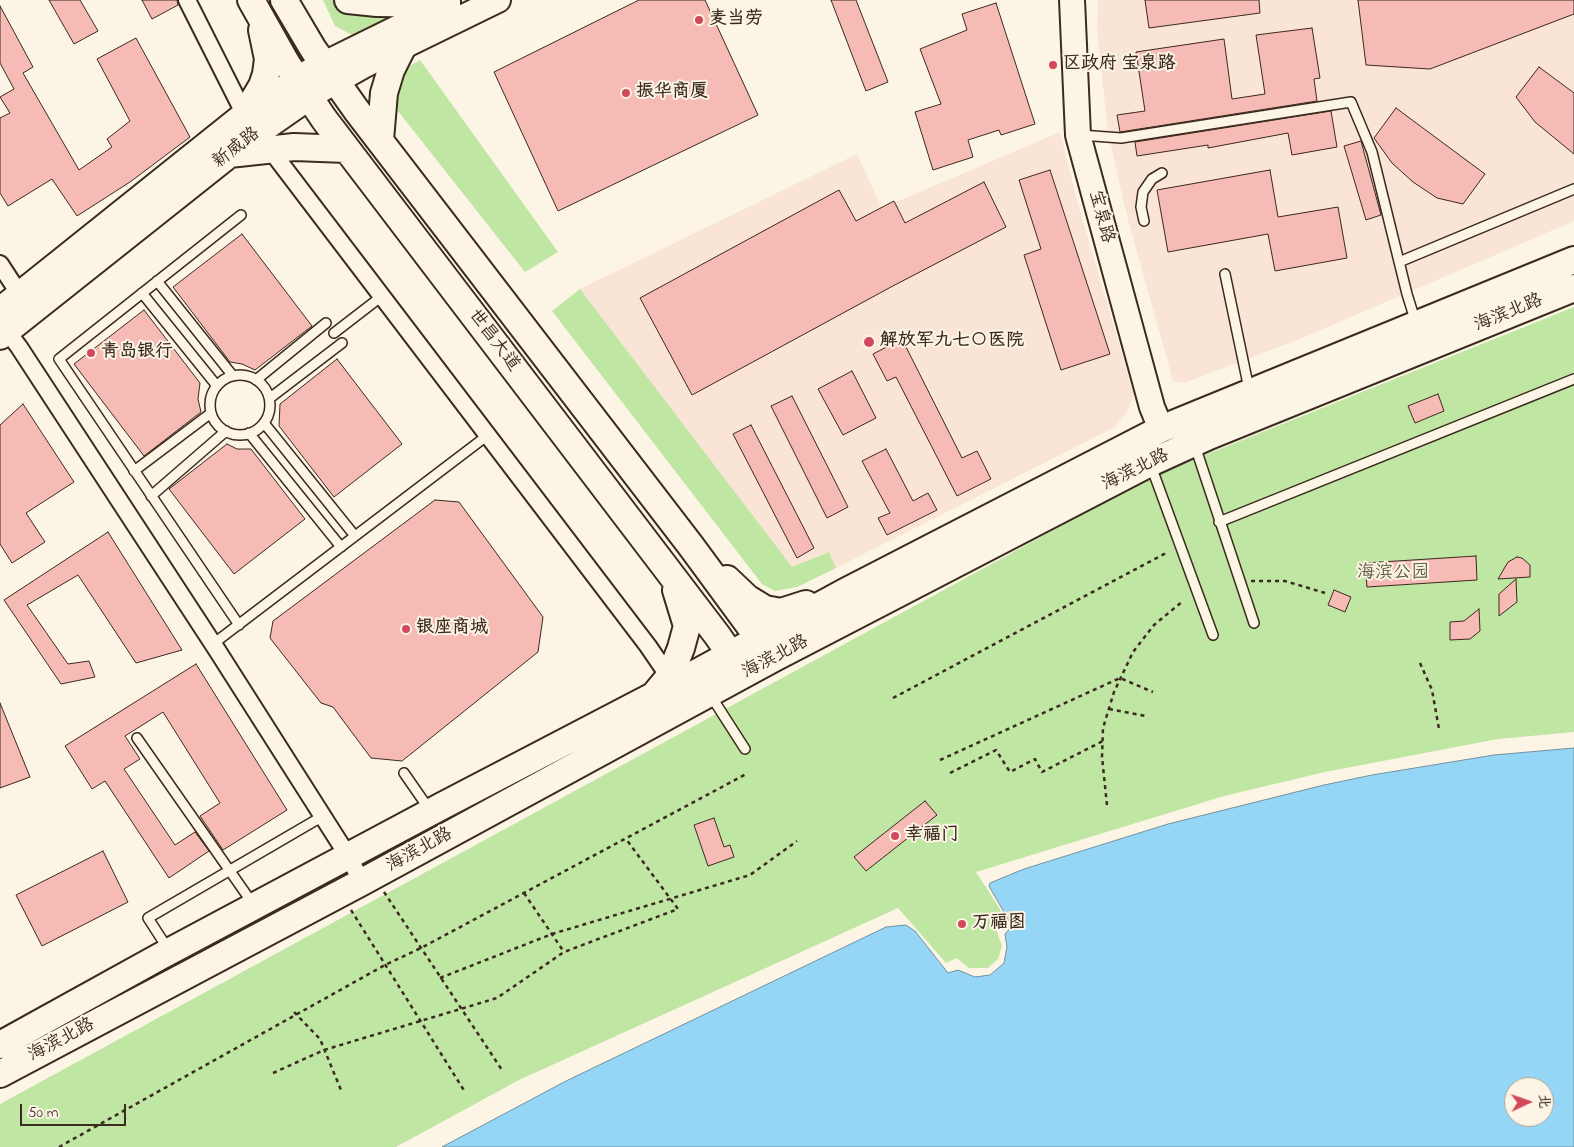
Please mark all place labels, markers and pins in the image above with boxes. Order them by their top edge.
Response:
place label: 麦当劳 [709,9,763,31]
marker: 麦当劳 [693,14,705,26]
place label: 区政府 宝泉路 [1063,54,1175,76]
marker: 区政府 宝泉路 [1047,59,1059,71]
place label: 振华商厦 [636,82,708,104]
marker: 振华商厦 [620,87,632,99]
place label: 解放军九七〇医院 [880,331,1024,353]
marker: 解放军九七〇医院 [862,335,876,349]
place label: 青岛银行 [101,342,173,364]
marker: 青岛银行 [85,347,97,359]
place label: 银座商城 [416,618,488,640]
marker: 银座商城 [400,623,412,635]
place label: 幸福门 [905,825,959,847]
marker: 幸福门 [889,830,901,842]
place label: 万福图 [972,913,1026,935]
marker: 万福图 [956,918,968,930]

